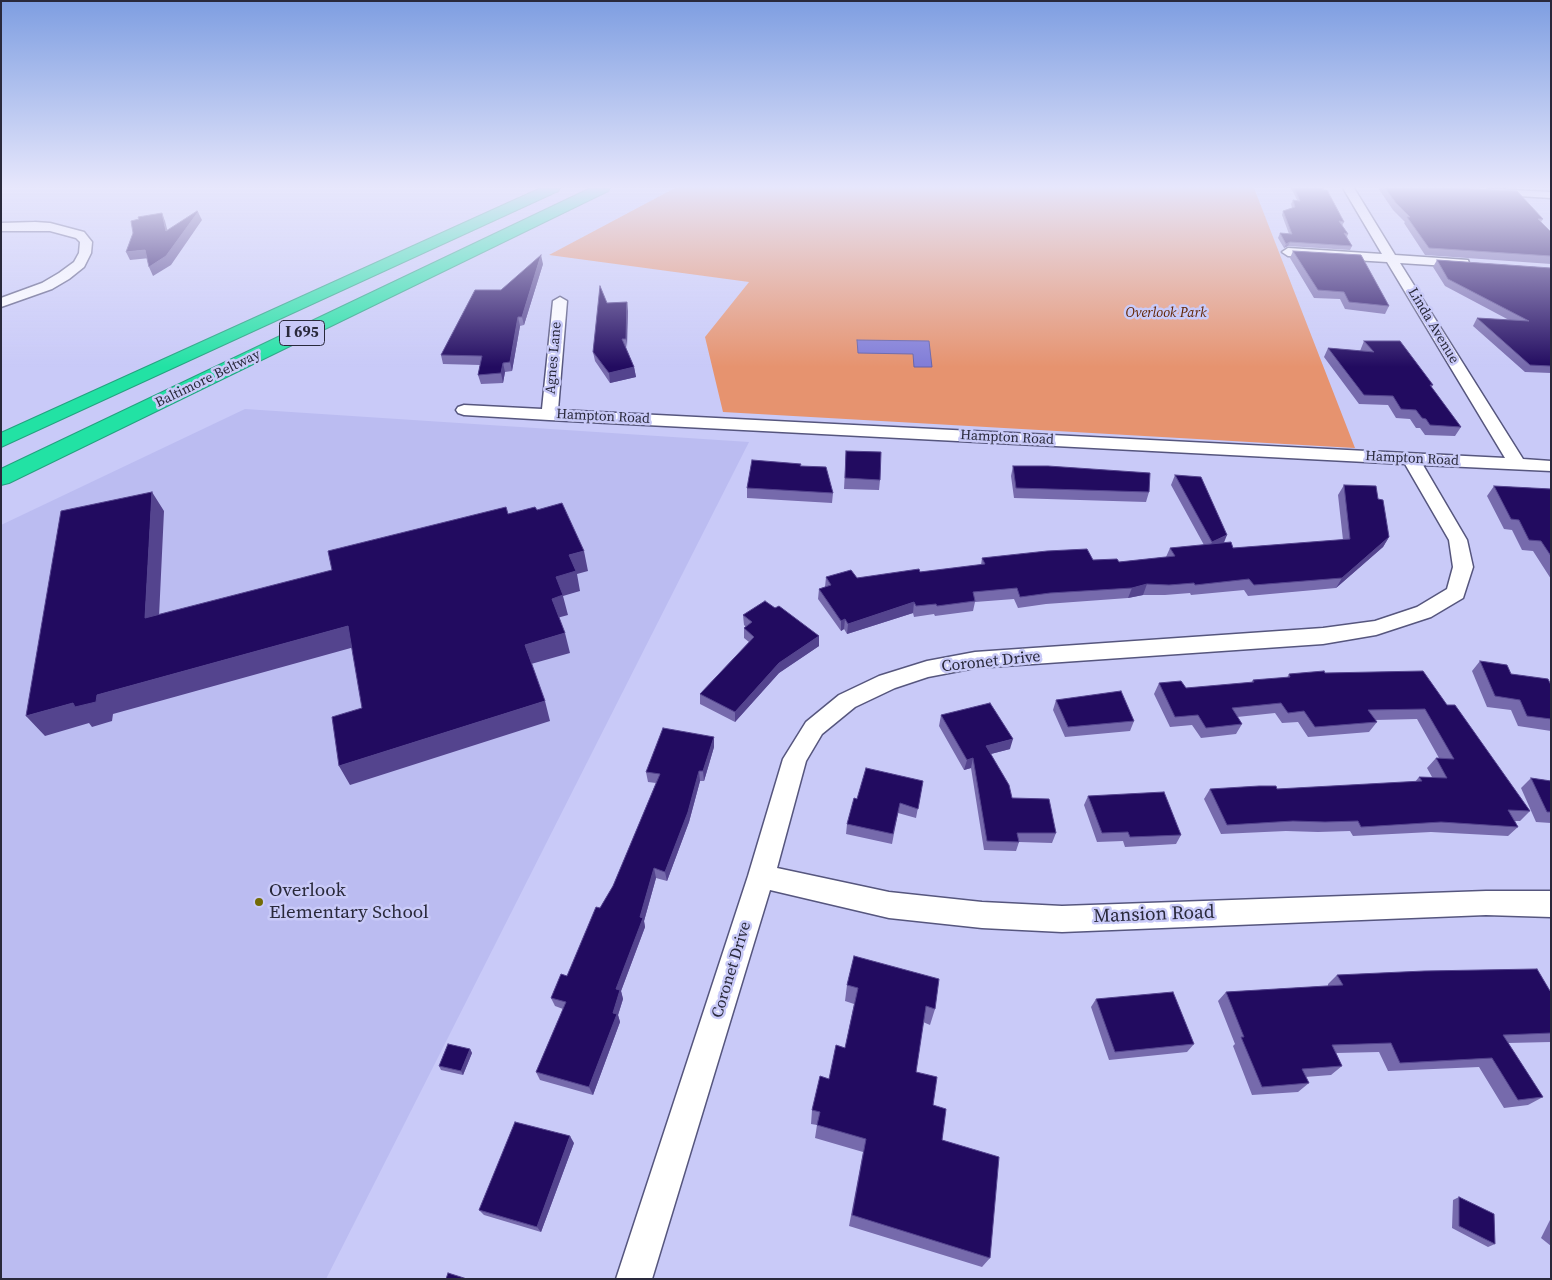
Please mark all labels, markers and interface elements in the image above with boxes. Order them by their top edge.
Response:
street label: Linda Avenue [1404,285,1462,367]
park label: Overlook Park [1125,305,1207,321]
road number: I 695 [280,320,324,346]
street label: Agnes Lane [542,321,566,395]
street label: Baltimore Beltway [153,346,263,412]
street label: Hampton Road [556,406,650,428]
street label: Hampton Road [960,427,1054,449]
street label: Hampton Road [1365,448,1459,470]
street label: Coronet Drive [940,647,1042,677]
place label: Overlook Elementary School [269,880,429,924]
marker: Overlook Elementary School [253,896,265,908]
street label: Mansion Road [1093,901,1215,929]
street label: Coronet Drive [708,920,756,1020]

